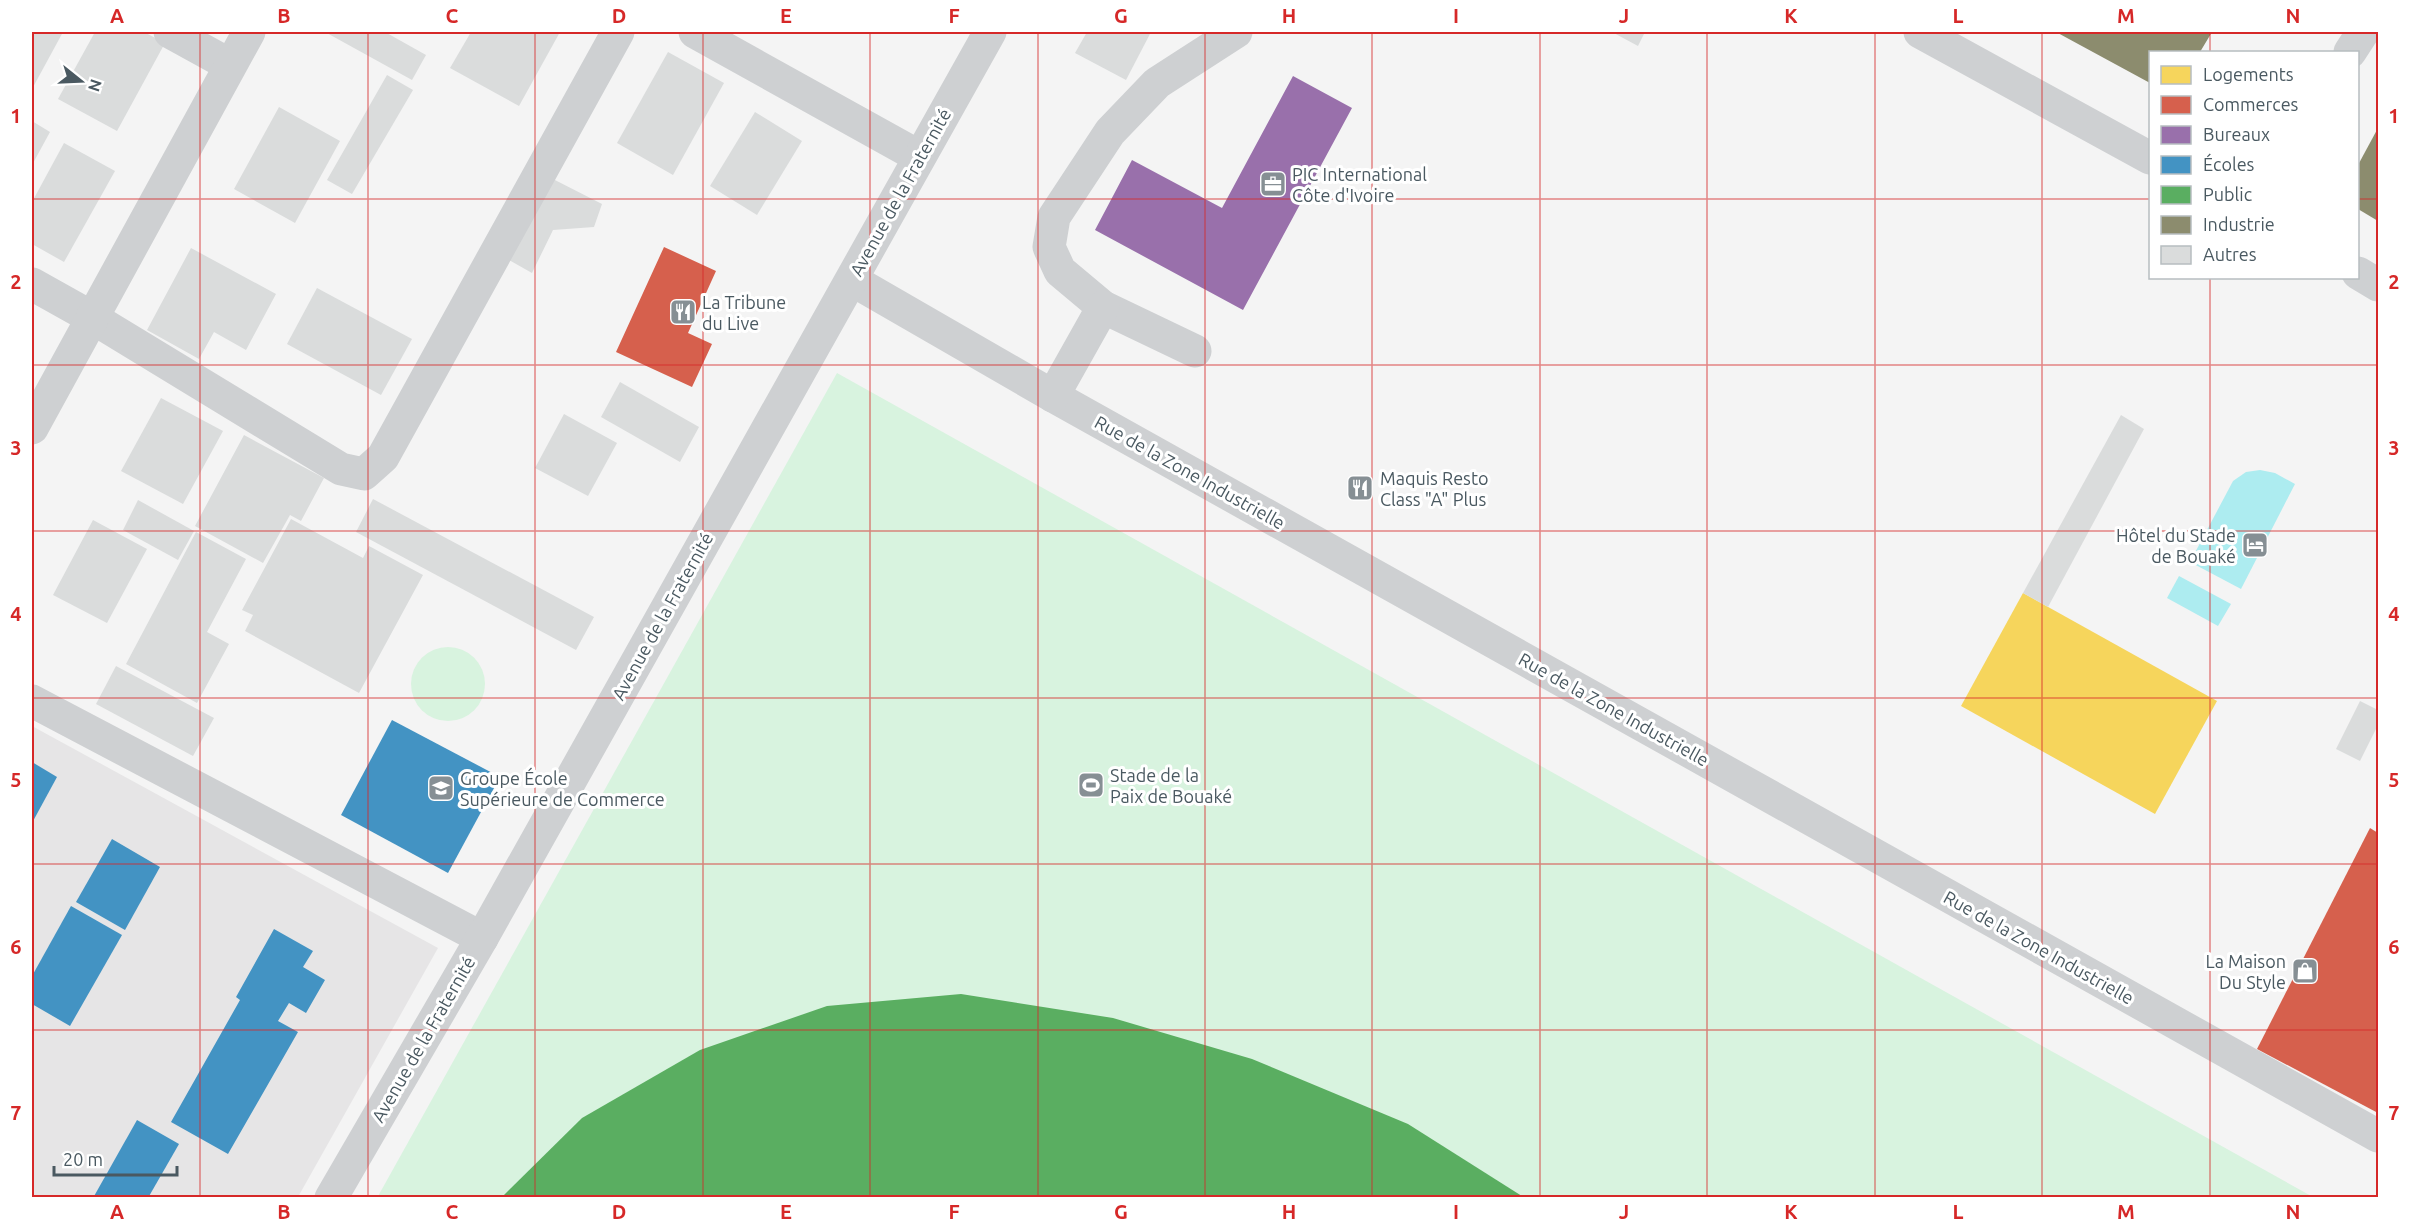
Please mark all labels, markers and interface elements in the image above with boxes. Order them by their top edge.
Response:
text: A [110,4,124,27]
text: B [277,4,291,27]
text: C [446,4,459,27]
text: D [612,4,626,27]
text: E [780,4,792,27]
text: F [948,4,960,27]
text: G [1114,4,1128,27]
text: H [1282,4,1296,27]
text: I [1453,4,1459,27]
text: J [1619,4,1629,27]
text: K [1784,4,1798,27]
text: L [1953,4,1964,27]
text: M [2117,4,2135,27]
text: N [2286,4,2300,27]
north arrow [51,51,111,111]
legend [2149,51,2359,279]
text: Logements [2203,64,2294,84]
text: N [85,77,106,94]
text: Commerces [2203,94,2299,114]
text: 1 [10,104,22,127]
text: 1 [2388,104,2400,127]
street label: Avenue de la Fraternité [846,105,954,279]
text: Bureaux [2203,124,2270,144]
text: Écoles [2203,153,2255,174]
place label: PIC International Côte d'Ivoire [1292,164,1427,205]
office icon: PIC International Côte d'Ivoire [1258,169,1288,199]
text: Public [2203,184,2252,204]
text: Industrie [2203,214,2275,234]
text: Autres [2203,244,2257,264]
text: 2 [10,270,22,293]
text: 2 [2388,270,2400,293]
place label: La Tribune du Live [702,292,786,333]
restaurant icon: La Tribune du Live [668,297,698,327]
street label: Rue de la Zone Industrielle [1091,411,1289,533]
text: 3 [10,436,22,459]
text: 3 [2388,436,2400,459]
place label: Maquis Resto Class "A" Plus [1380,468,1489,509]
restaurant icon: Maquis Resto Class "A" Plus [1345,473,1375,503]
place label: Hôtel du Stade de Bouaké [2116,525,2236,566]
street label: Avenue de la Fraternité [608,529,716,703]
hotel icon: Hôtel du Stade de Bouaké [2240,530,2270,560]
text: 4 [10,602,22,625]
text: 4 [2388,602,2400,625]
street label: Rue de la Zone Industrielle [1515,648,1713,770]
place label: Stade de la Paix de Bouaké [1110,765,1232,806]
place label: Groupe École Supérieure de Commerce [460,767,665,809]
text: 5 [10,768,22,791]
text: 5 [2388,768,2400,791]
sports icon: Stade de la Paix de Bouaké [1076,770,1106,800]
school or university icon: Groupe École Supérieure de Commerce [426,773,456,803]
street label: Rue de la Zone Industrielle [1940,886,2138,1008]
text: 6 [10,935,22,958]
text: 6 [2388,935,2400,958]
place label: La Maison Du Style [2206,951,2286,992]
street label: Avenue de la Fraternité [367,953,479,1125]
shop icon: La Maison Du Style [2290,956,2320,986]
text: 7 [10,1101,22,1124]
text: 7 [2388,1101,2400,1124]
scale bar [54,1139,177,1177]
text: 20 m [63,1149,103,1169]
text: A [110,1200,124,1223]
text: B [277,1200,291,1223]
text: C [446,1200,459,1223]
text: D [612,1200,626,1223]
text: E [780,1200,792,1223]
text: F [948,1200,960,1223]
text: G [1114,1200,1128,1223]
text: H [1282,1200,1296,1223]
text: I [1453,1200,1459,1223]
text: J [1619,1200,1629,1223]
text: K [1784,1200,1798,1223]
text: L [1953,1200,1964,1223]
text: M [2117,1200,2135,1223]
text: N [2286,1200,2300,1223]

